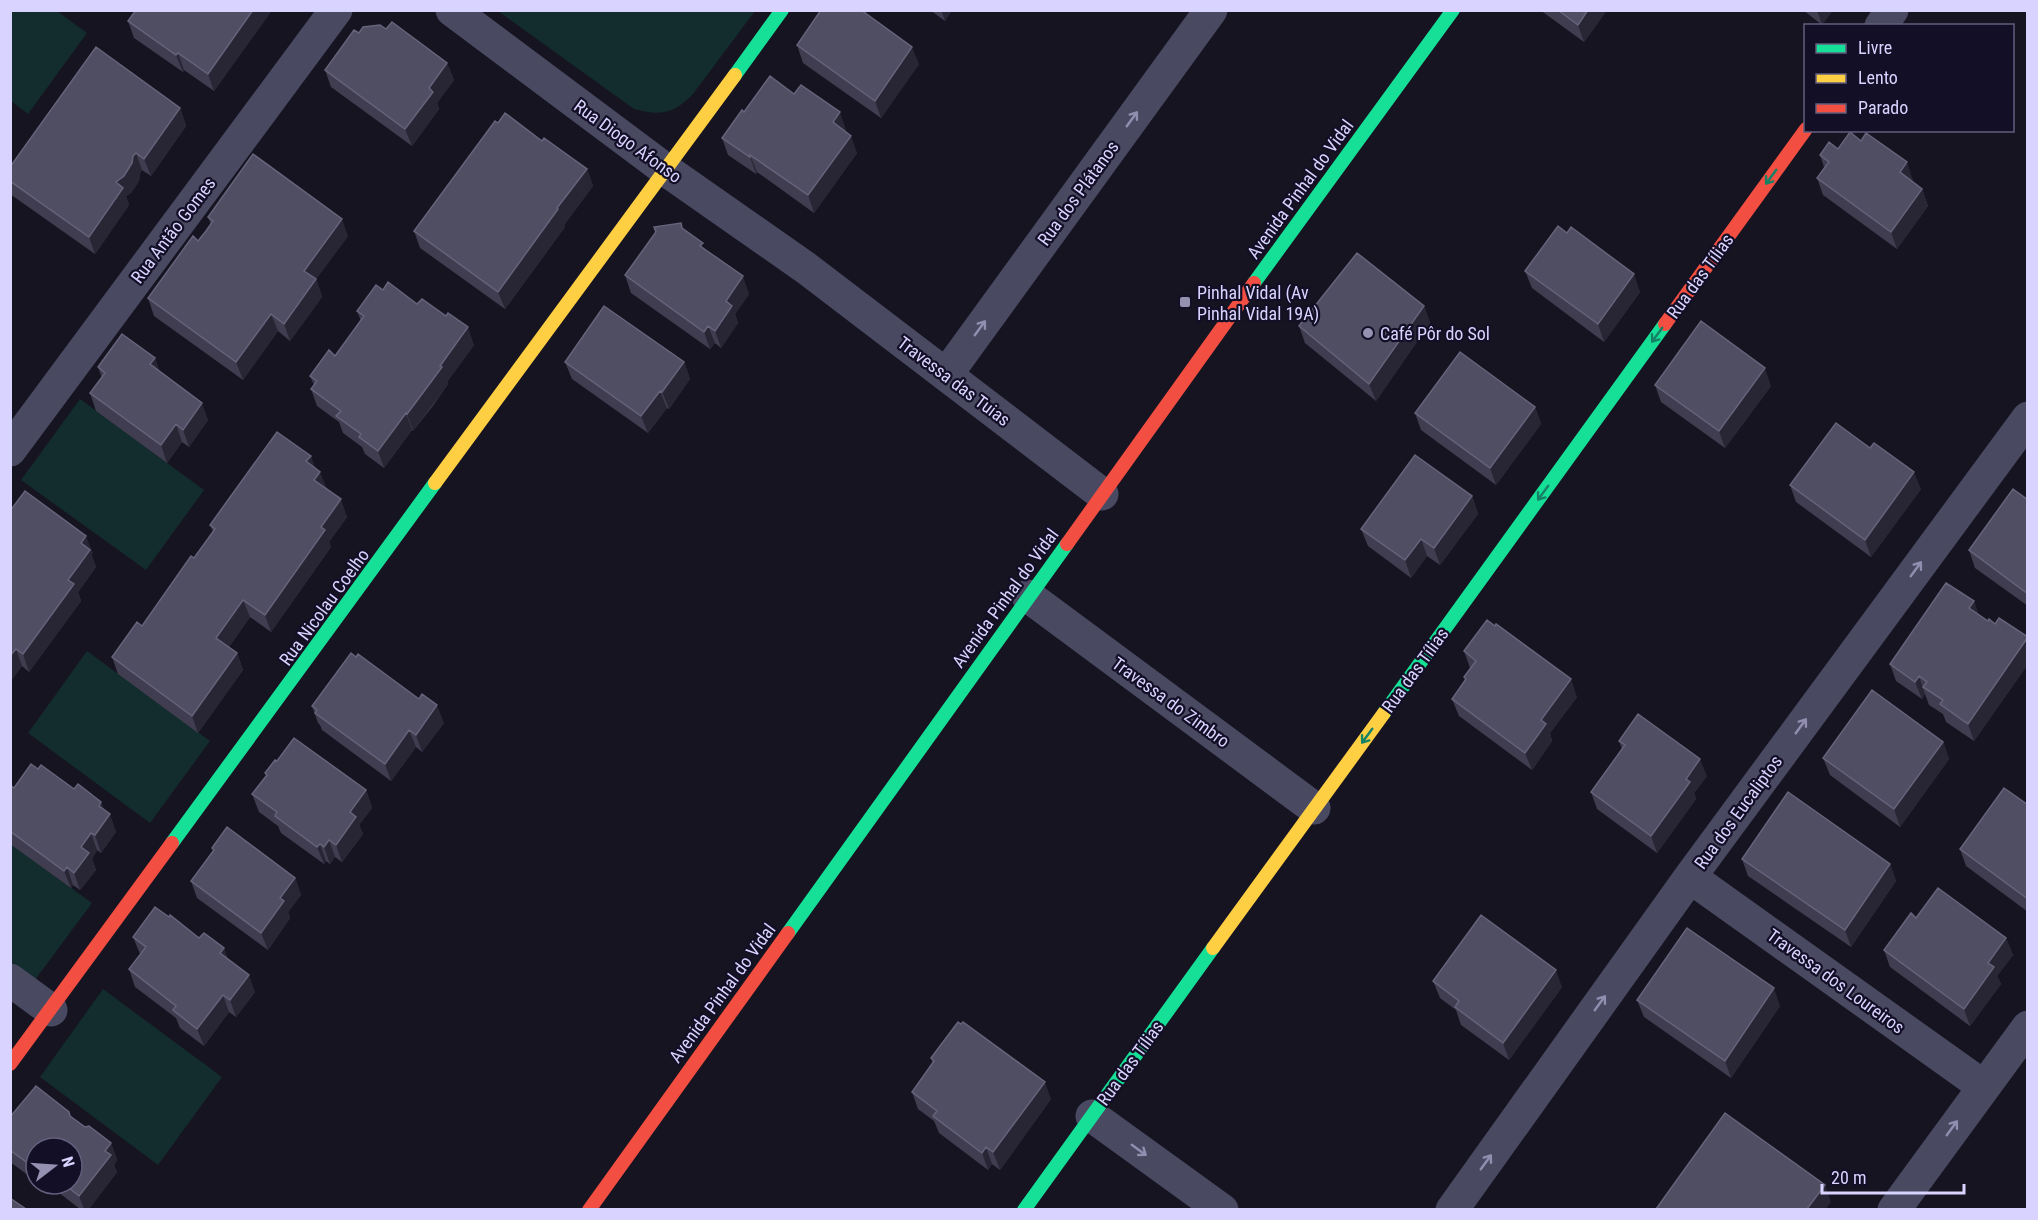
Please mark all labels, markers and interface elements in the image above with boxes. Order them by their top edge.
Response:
legend [1804,24,2014,132]
text: Livre [1858,37,1892,58]
text: Lento [1858,67,1898,88]
street label: Rua Diogo Afonso [570,95,686,187]
text: Parado [1858,97,1908,118]
one-way arrow [1126,112,1138,128]
street label: Avenida Pinhal do Vidal [1242,115,1358,263]
street label: Rua dos Plátanos [1033,137,1123,249]
one-way arrow [1765,168,1777,184]
street label: Rua Antão Gomes [126,173,220,287]
street label: Rua das Tílias [1662,230,1738,322]
place label: Pinhal Vidal (Av Pinhal Vidal 19A) [1197,282,1319,325]
marker: Pinhal Vidal (Av Pinhal Vidal 19A) [1178,295,1192,309]
one-way arrow [974,320,986,336]
place label: Café Pôr do Sol [1380,323,1490,344]
marker: Café Pôr do Sol [1361,326,1375,340]
one-way arrow [1651,326,1663,342]
street label: Travessa das Tuias [894,332,1014,430]
one-way arrow [1536,484,1549,500]
street label: Avenida Pinhal do Vidal [947,524,1063,672]
street label: Rua Nicolau Coelho [275,545,373,669]
one-way arrow [1910,562,1922,578]
street label: Rua das Tílias [1377,624,1453,716]
street label: Travessa do Zimbro [1108,652,1234,752]
one-way arrow [1794,719,1807,735]
one-way arrow [1360,727,1373,743]
street label: Rua dos Eucaliptos [1690,751,1786,873]
street label: Avenida Pinhal do Vidal [664,919,780,1067]
street label: Travessa dos Loureiros [1763,924,1909,1038]
one-way arrow [1594,996,1606,1012]
street label: Rua das Tílias [1092,1017,1168,1109]
one-way arrow [1946,1121,1959,1137]
north arrow [24,1136,84,1196]
one-way arrow [1131,1144,1147,1156]
text: N [57,1154,78,1169]
one-way arrow [1480,1154,1493,1170]
scale bar [1822,1157,1964,1195]
text: 20 m [1831,1167,1866,1188]

